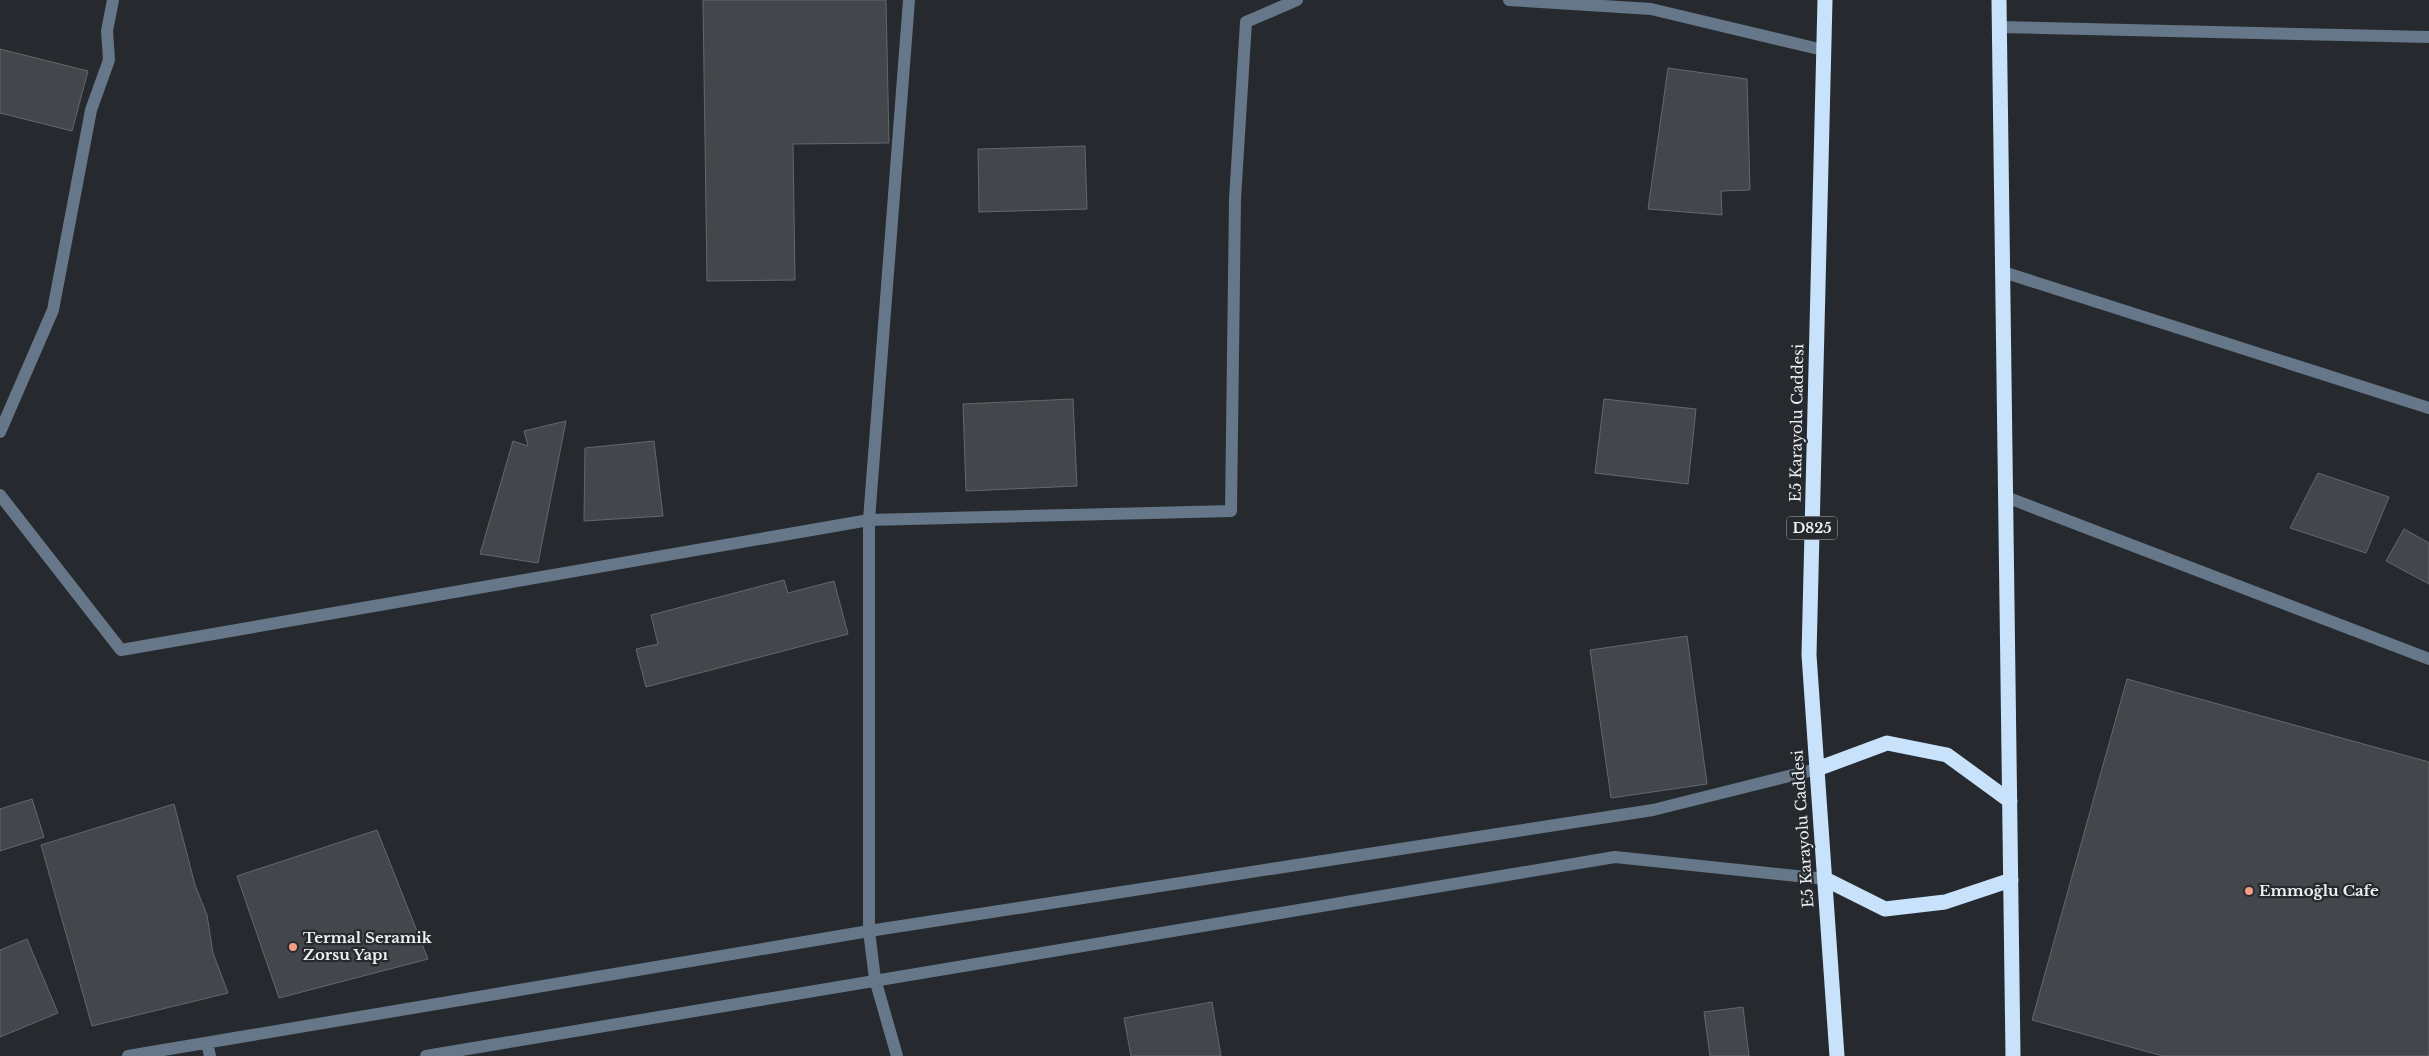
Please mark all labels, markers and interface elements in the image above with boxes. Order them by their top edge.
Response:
street label: E5 Karayolu Caddesi [1786,344,1807,502]
road number: D825 [1787,516,1837,540]
street label: E5 Karayolu Caddesi [1788,749,1817,909]
place label: Emmoğlu Cafe [2259,881,2379,900]
marker: Emmoğlu Cafe [2243,885,2255,897]
place label: Termal Seramik Zorsu Yapı [303,928,433,964]
marker: Termal Seramik Zorsu Yapı [287,941,299,953]

